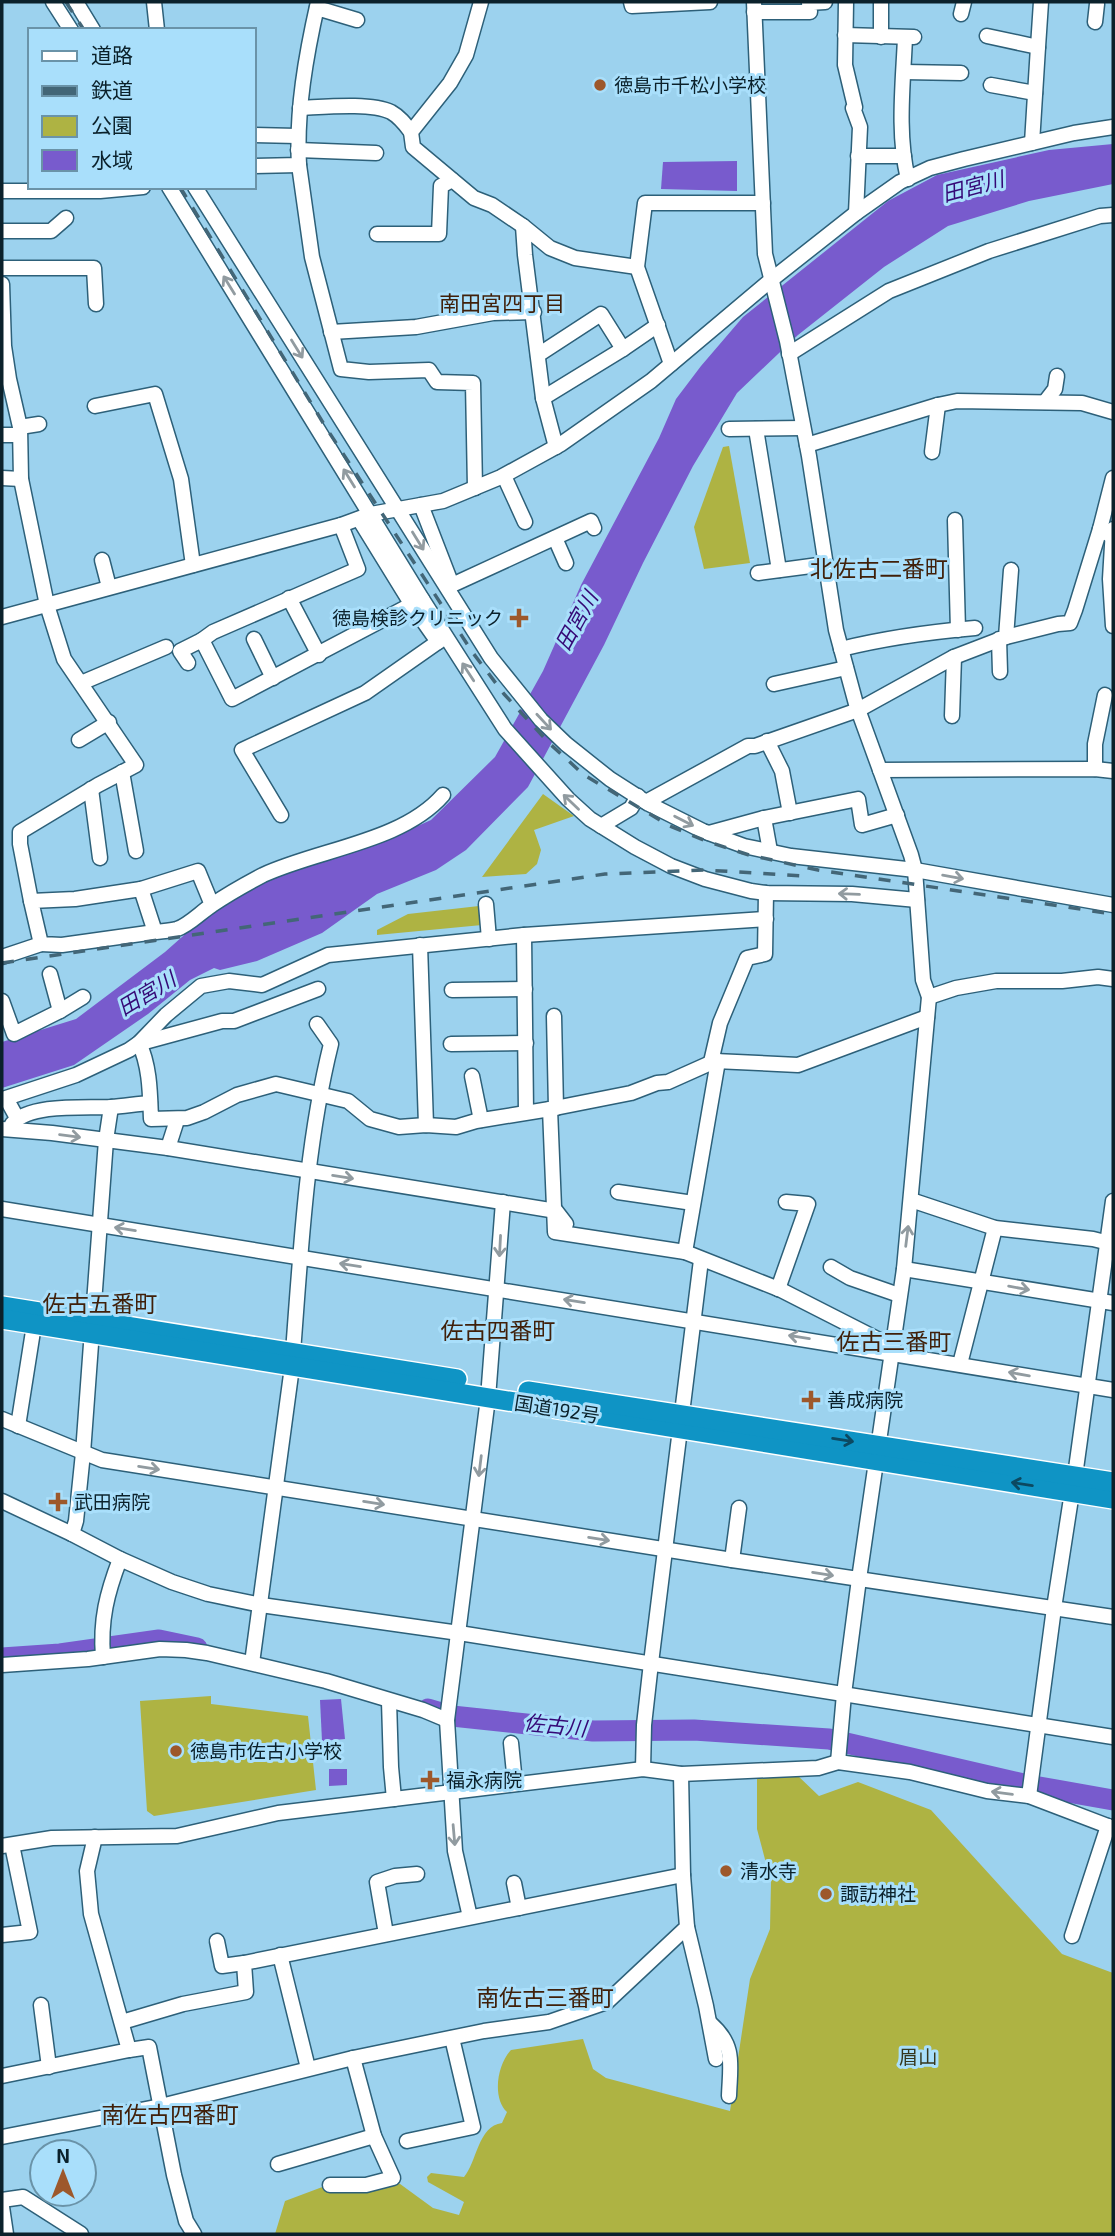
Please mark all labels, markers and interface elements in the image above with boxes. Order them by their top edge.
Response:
legend [28,28,256,189]
text: 道路 [91,42,133,67]
place label: 徳島市千松小学校 [614,73,766,96]
text: 鉄道 [91,77,133,102]
marker: 徳島市千松小学校 [592,77,608,93]
text: 公園 [91,112,133,137]
text: 水域 [91,147,133,172]
water label: 田宮川 [939,165,1008,206]
one-way arrow [222,275,236,295]
district label: 南田宮四丁目 [439,290,565,315]
one-way arrow [290,338,304,358]
one-way arrow [341,469,356,488]
one-way arrow [411,531,425,551]
district label: 北佐古二番町 [810,554,948,582]
water label: 田宮川 [549,585,603,654]
place label: 徳島検診クリニック [332,606,503,629]
marker: 徳島検診クリニック [509,608,529,628]
one-way arrow [460,663,475,682]
one-way arrow [535,713,552,730]
one-way arrow [563,793,580,810]
one-way arrow [673,815,694,829]
one-way arrow [941,871,964,884]
one-way arrow [837,888,860,901]
water label: 田宮川 [113,965,181,1020]
one-way arrow [58,1129,81,1142]
one-way arrow [331,1171,354,1184]
one-way arrow [114,1222,137,1235]
one-way arrow [901,1225,914,1248]
one-way arrow [493,1234,506,1256]
one-way arrow [339,1258,362,1271]
one-way arrow [1007,1282,1030,1295]
district label: 佐古五番町 [43,1289,158,1317]
one-way arrow [563,1294,586,1307]
district label: 佐古四番町 [441,1316,556,1344]
district label: 佐古三番町 [837,1327,952,1355]
one-way arrow [788,1331,811,1344]
one-way arrow [1008,1367,1031,1380]
place label: 善成病院 [827,1388,903,1411]
street label: 国道192号 [513,1390,601,1427]
marker: 善成病院 [801,1390,821,1410]
one-way arrow [832,1434,854,1447]
one-way arrow [473,1454,486,1476]
one-way arrow [137,1462,160,1475]
one-way arrow [1011,1477,1034,1490]
place label: 武田病院 [74,1490,150,1513]
marker: 武田病院 [48,1492,68,1512]
one-way arrow [362,1497,385,1510]
one-way arrow [587,1532,610,1545]
one-way arrow [812,1567,834,1580]
water label: 佐古川 [523,1709,590,1740]
place label: 徳島市佐古小学校 [190,1739,342,1762]
marker: 徳島市佐古小学校 [168,1743,184,1759]
place label: 福永病院 [446,1768,522,1791]
marker: 福永病院 [420,1770,440,1790]
one-way arrow [991,1786,1014,1799]
one-way arrow [448,1823,461,1846]
place label: 清水寺 [740,1859,797,1882]
marker: 清水寺 [718,1863,734,1879]
place label: 諏訪神社 [840,1882,916,1905]
marker: 諏訪神社 [818,1886,834,1902]
district label: 南佐古三番町 [476,1983,614,2011]
park label: 眉山 [899,2045,937,2068]
district label: 南佐古四番町 [101,2100,239,2128]
north arrow [28,2138,98,2208]
text: N [56,2144,70,2167]

